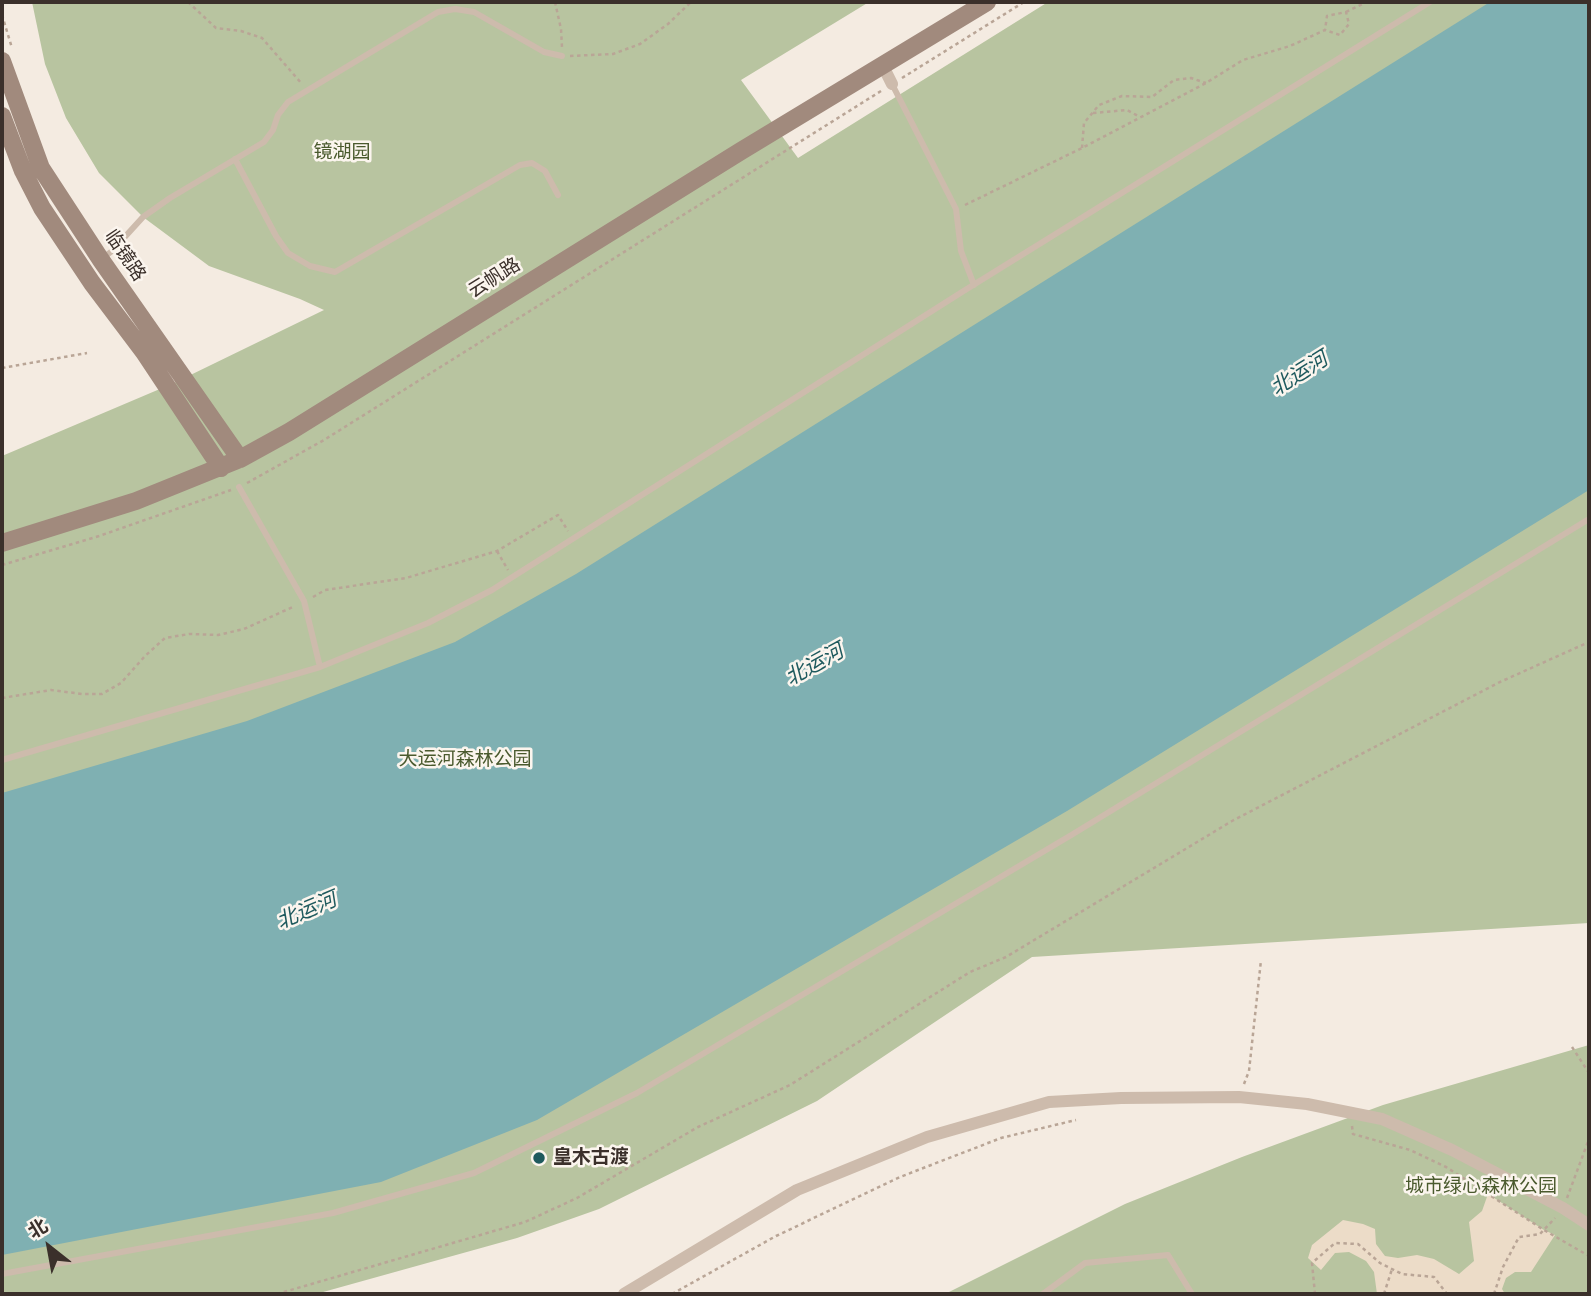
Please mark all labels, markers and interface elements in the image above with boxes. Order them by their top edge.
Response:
park label: 镜湖园 [314,142,370,164]
street label: 临镜路 [99,226,149,286]
street label: 云帆路 [465,254,525,304]
water label: 北运河 [1267,348,1333,402]
water label: 北运河 [781,640,849,692]
park label: 大运河森林公园 [399,749,531,771]
water label: 北运河 [273,888,341,936]
place label: 皇木古渡 [553,1147,629,1169]
marker: 皇木古渡 [531,1150,547,1166]
park label: 城市绿心森林公园 [1405,1176,1557,1198]
north arrow [14,1212,84,1282]
text: 北 [23,1212,53,1245]

